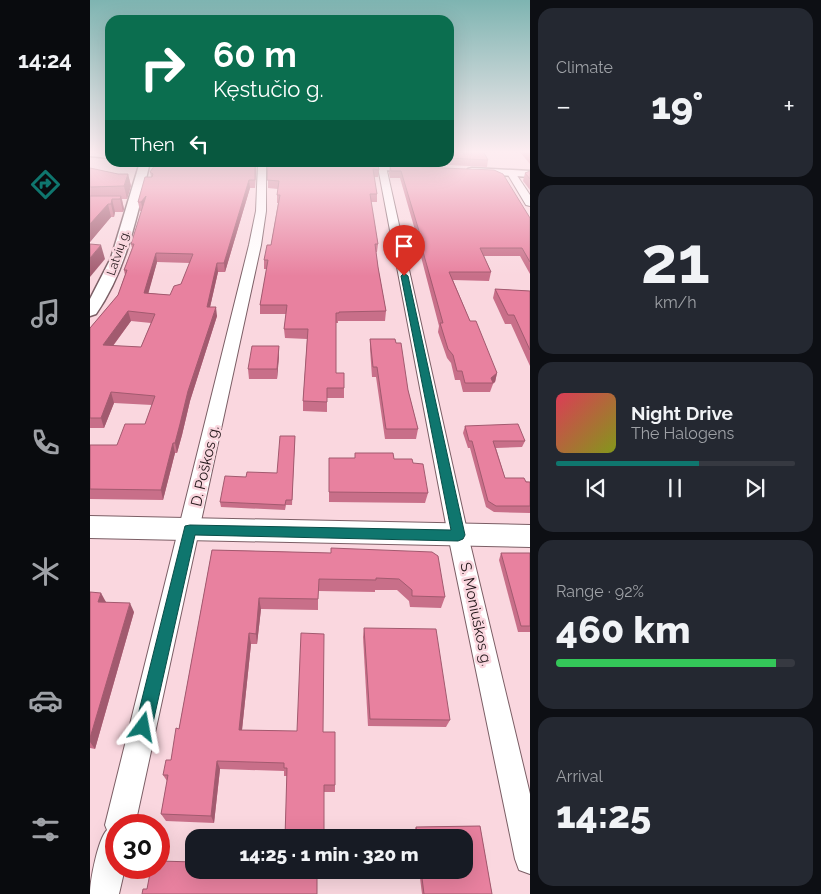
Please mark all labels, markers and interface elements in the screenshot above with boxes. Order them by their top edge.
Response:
text: 60 m [213,34,297,75]
icon: right [130,35,195,100]
text: 14:24 [18,47,72,73]
text: Climate [556,58,613,77]
text: Kęstučio g. [213,76,324,102]
text: 19° [651,83,703,128]
text: − [556,90,571,123]
text: + [783,90,795,123]
icon: left [185,130,213,158]
text: Then [130,133,175,155]
icon: directions [28,167,63,202]
text: 21 [641,222,710,298]
pin [383,225,425,276]
street label: Latvių g. [104,229,132,277]
icon: arrive [390,232,418,260]
text: km/h [654,293,697,312]
icon: music [28,296,63,331]
text: Night Drive [631,402,733,424]
street label: D. Poškos g. [187,424,223,508]
text: The Halogens [631,424,734,443]
icon: phone [28,425,63,460]
icon: previous [582,474,610,502]
icon: pause [661,474,689,502]
icon: next [741,474,769,502]
icon: climate [28,554,63,589]
street label: S. Moniuškos g. [456,561,496,667]
text: Range · 92% [556,582,644,601]
text: 460 km [556,607,690,652]
icon: car [28,683,63,718]
position arrow [116,700,168,752]
text: Arrival [556,767,603,786]
text: 14:25 [556,792,651,837]
icon: filters [28,812,63,847]
speed limit sign: 30 [105,814,170,879]
text: 14:25 · 1 min · 320 m [240,843,418,865]

